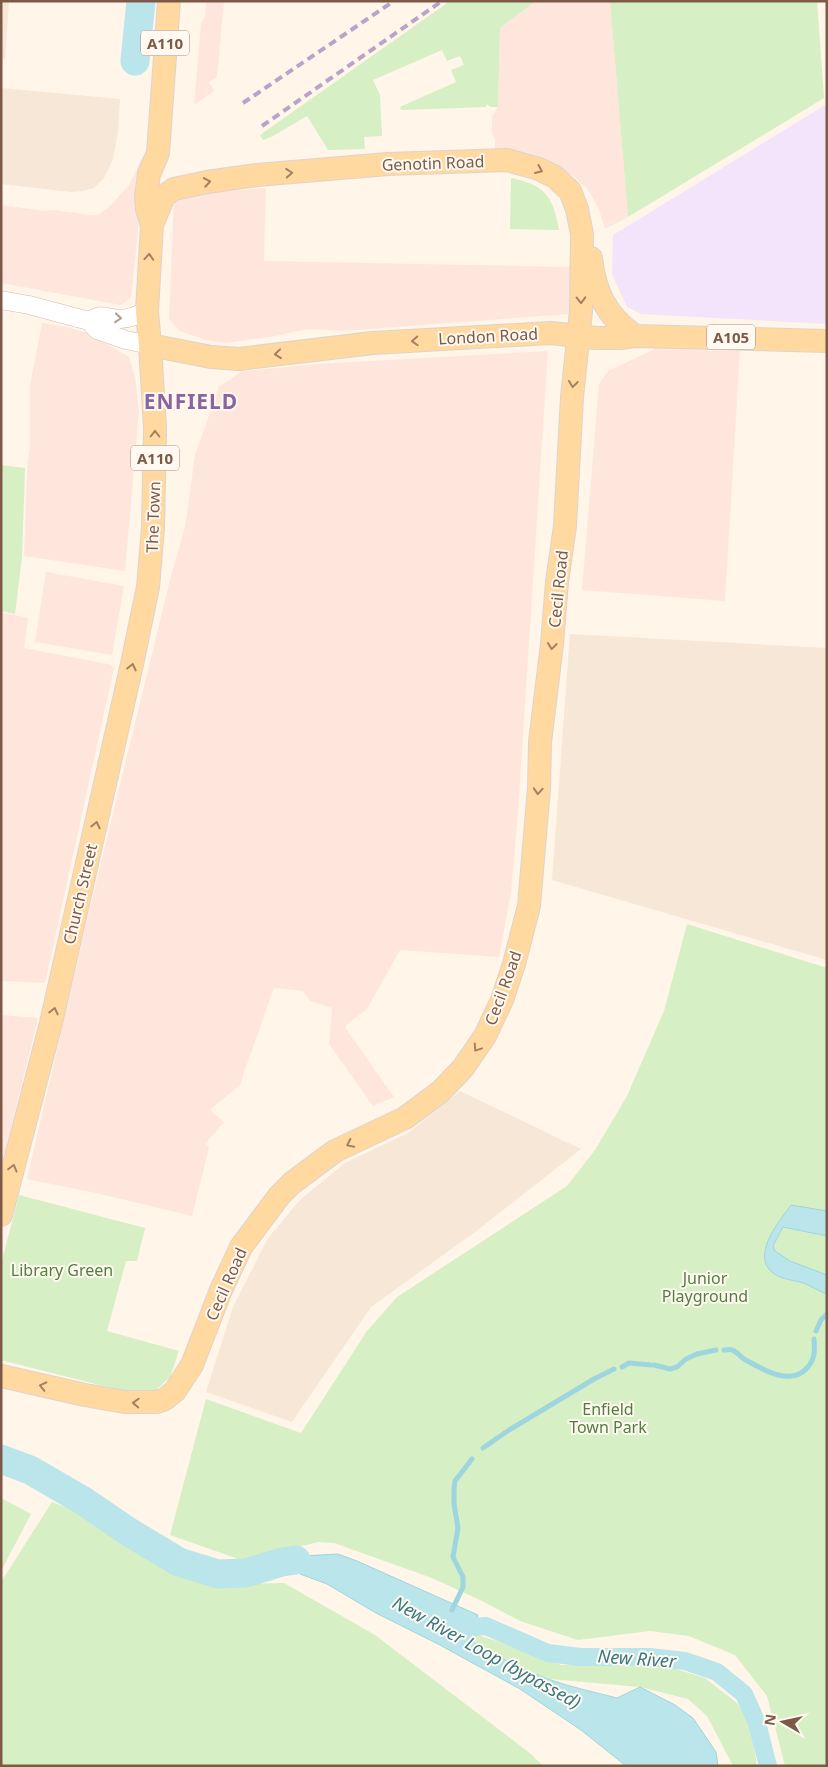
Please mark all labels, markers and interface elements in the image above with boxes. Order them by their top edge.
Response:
road number: A110 [141,30,189,56]
street label: Genotin Road [381,150,485,176]
one-way arrow [534,164,543,174]
one-way arrow [285,168,293,179]
one-way arrow [202,178,211,188]
one-way arrow [144,252,155,260]
one-way arrow [576,296,586,304]
one-way arrow [114,312,122,323]
street label: London Road [438,322,538,350]
road number: A105 [707,324,755,350]
one-way arrow [411,335,419,346]
one-way arrow [274,348,282,359]
one-way arrow [568,381,579,389]
district label: ENFIELD [144,387,238,415]
one-way arrow [150,430,160,438]
road number: A110 [131,446,179,470]
street label: The Town [141,481,165,553]
street label: Cecil Road [543,549,573,629]
one-way arrow [546,642,557,650]
one-way arrow [126,662,137,671]
one-way arrow [533,787,544,795]
one-way arrow [90,821,101,829]
street label: Church Street [58,841,102,946]
street label: Cecil Road [479,948,527,1028]
one-way arrow [48,1006,59,1015]
one-way arrow [474,1042,483,1051]
one-way arrow [346,1137,355,1148]
one-way arrow [7,1163,18,1172]
street label: Cecil Road [200,1244,252,1324]
park label: Library Green [11,1259,113,1281]
park label: Junior Playground [662,1267,748,1307]
one-way arrow [39,1381,48,1391]
one-way arrow [132,1397,140,1408]
park label: Enfield Town Park [569,1398,647,1438]
water label: New River Loop (bypassed) [389,1590,585,1714]
water label: New River [597,1643,678,1673]
north arrow [758,1697,808,1747]
text: N [759,1713,780,1727]

